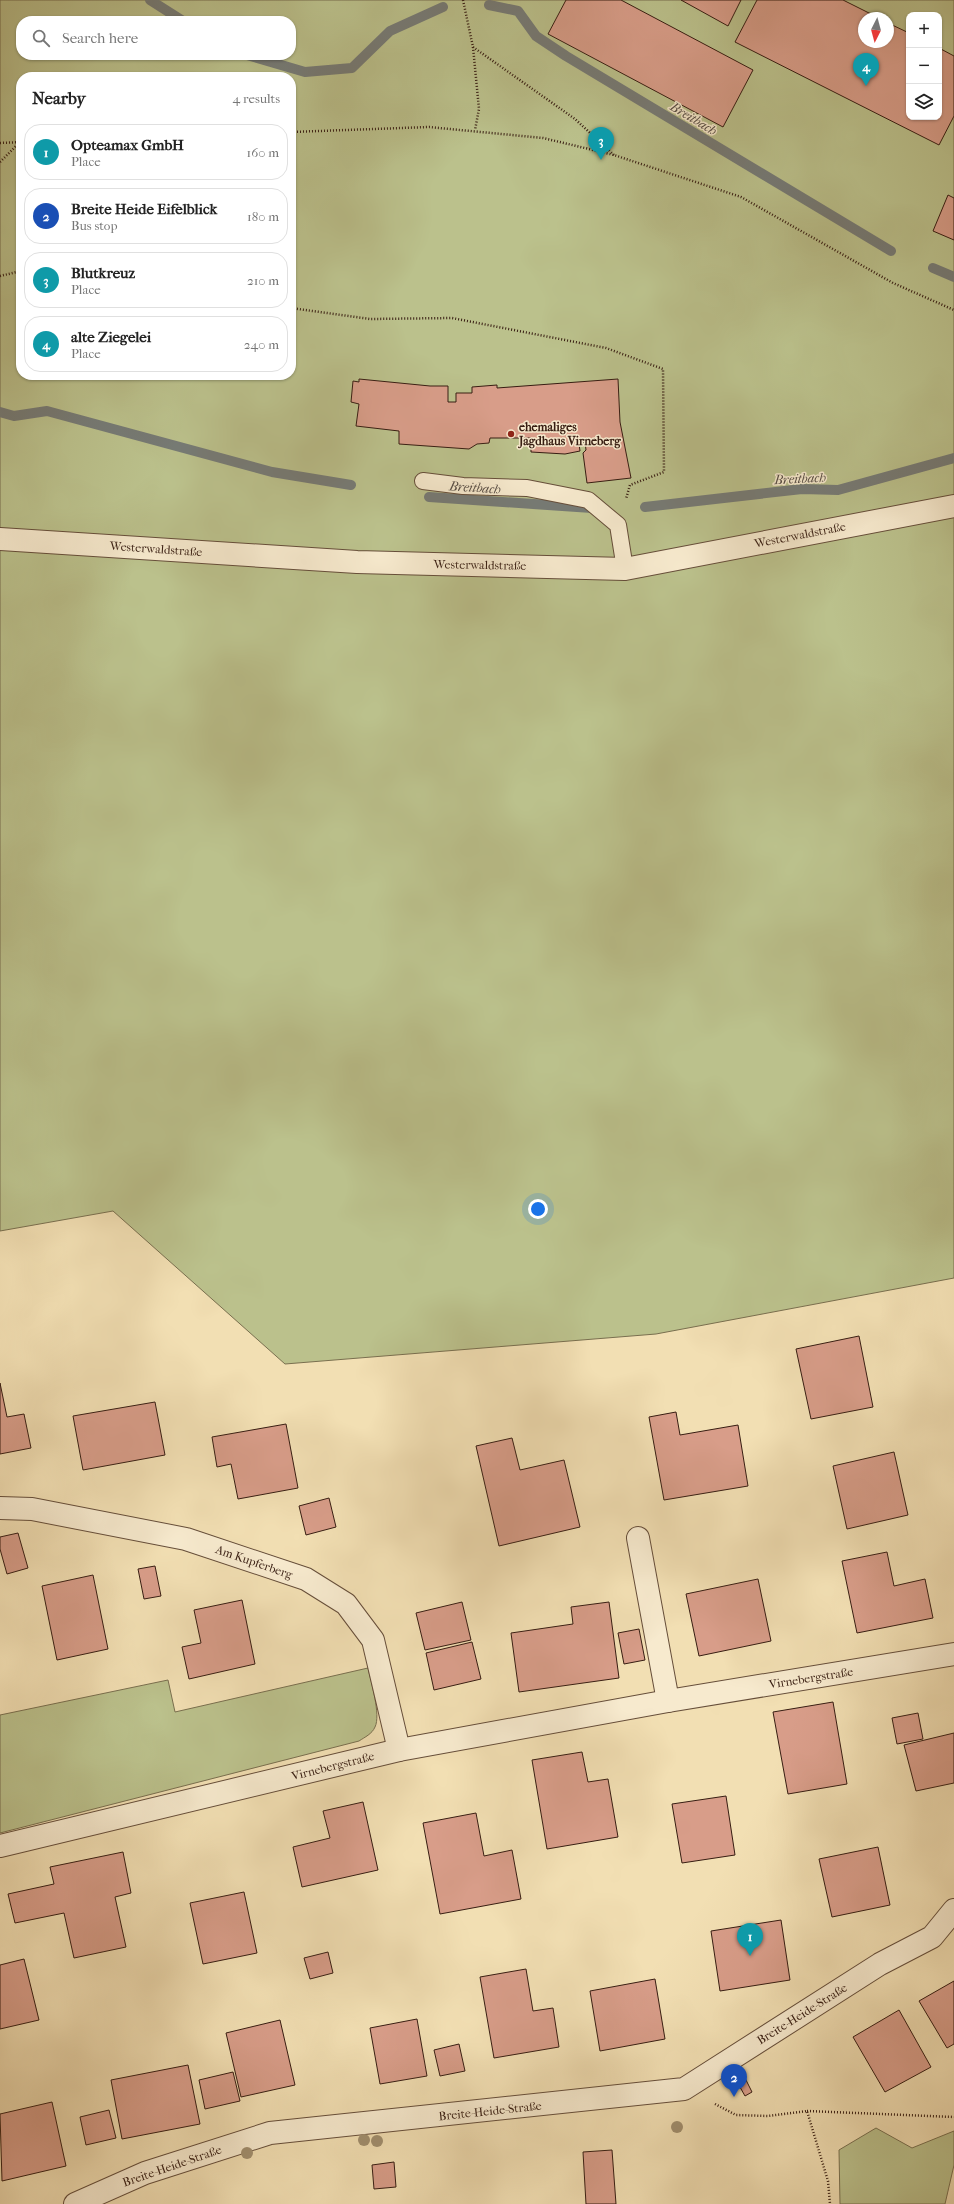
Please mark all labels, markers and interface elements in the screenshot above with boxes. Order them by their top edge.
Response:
north arrow [858,12,894,48]
map controls [906,12,942,120]
button: + [906,12,942,48]
search box [16,16,296,60]
icon: search [30,27,52,49]
text: Search here [62,29,138,47]
button: − [906,48,942,84]
pin: 4 [853,53,879,86]
button: layers [906,84,942,120]
text: Nearby [32,88,86,108]
text: 4 results [233,91,280,106]
water label: Breitbach [667,98,720,138]
pin: 3 [588,127,614,160]
text: Opteamax GmbH [71,136,184,154]
text: 1 [44,145,48,160]
text: 160 m [247,145,279,160]
text: Place [71,154,101,169]
text: Breite Heide Eifelblick [71,200,217,218]
text: 2 [43,209,49,224]
text: 180 m [247,209,279,224]
text: Bus stop [71,218,117,233]
text: Blutkreuz [71,264,135,282]
text: 3 [43,273,49,288]
text: 210 m [247,273,279,288]
text: Place [71,282,101,297]
text: alte Ziegelei [71,328,151,346]
text: 4 [42,337,50,352]
text: 240 m [244,337,279,352]
text: Place [71,346,101,361]
place label: ehemaliges Jagdhaus Virneberg [517,420,621,449]
marker: ehemaliges Jagdhaus Virneberg [506,429,516,439]
water label: Breitbach [773,470,827,487]
water label: Breitbach [448,478,502,497]
street label: Westerwaldstraße [752,519,847,551]
street label: Westerwaldstraße [108,539,203,559]
street label: Westerwaldstraße [433,557,527,573]
your location [528,1199,548,1219]
street label: Am Kupferberg [213,1542,295,1582]
street label: Virnebergstraße [767,1664,854,1692]
street label: Virnebergstraße [289,1749,376,1783]
pin: 1 [737,1923,763,1956]
street label: Breite-Heide-Straße [754,1981,850,2047]
pin: 2 [721,2064,747,2097]
street label: Breite-Heide-Straße [438,2099,542,2123]
street label: Breite-Heide-Straße [121,2143,223,2189]

